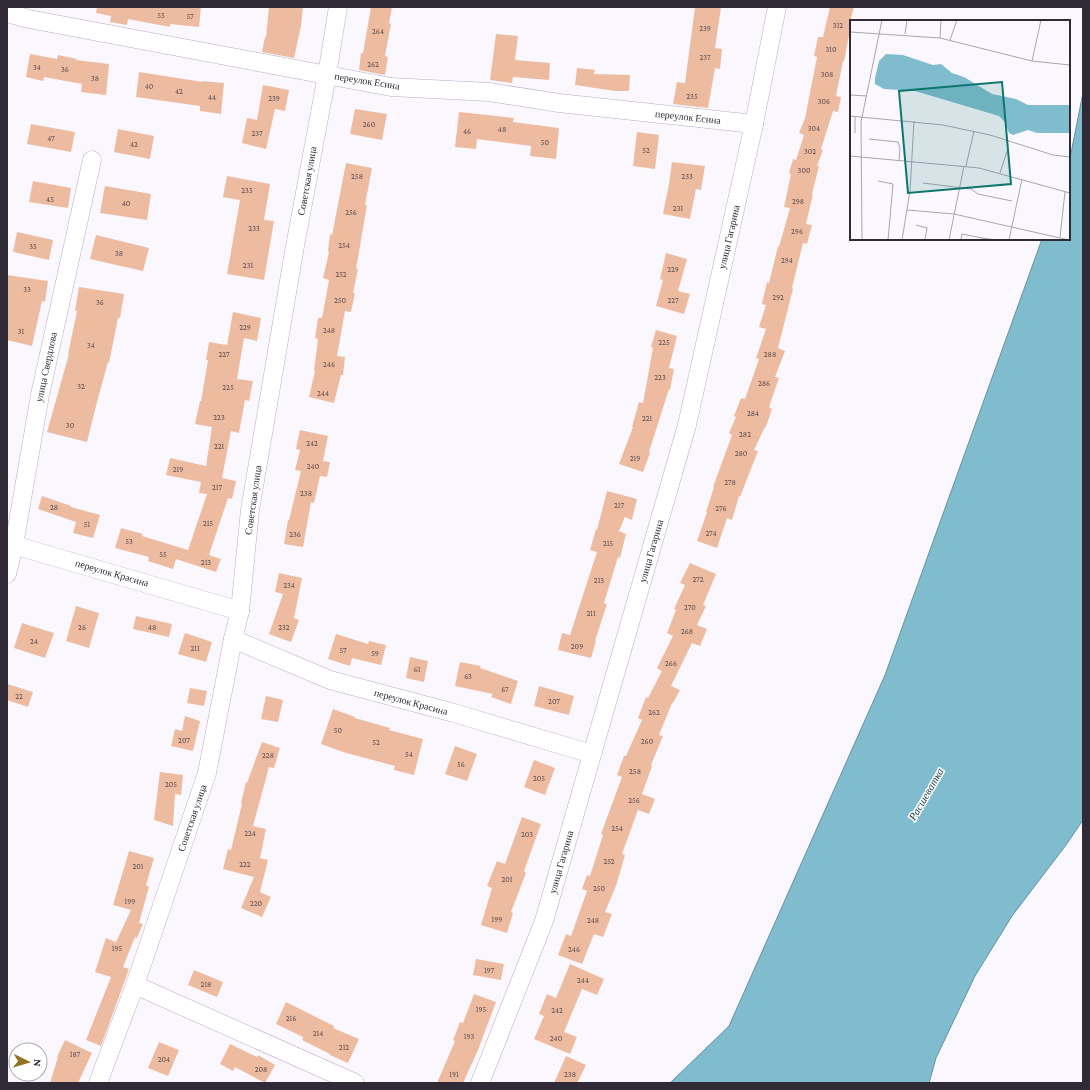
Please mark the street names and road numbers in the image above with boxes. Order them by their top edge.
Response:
street label: переулок Есина [334,70,401,92]
street label: переулок Есина [655,108,722,126]
street label: Советская улица [296,145,319,216]
street label: улица Гагарина [716,203,742,270]
street label: улица Свердлова [33,330,59,403]
street label: Советская улица [243,464,263,535]
street label: улица Гагарина [637,518,665,584]
street label: переулок Красина [74,557,151,589]
street label: переулок Красина [373,687,450,717]
street label: Советская улица [175,783,209,853]
street label: улица Гагарина [547,829,575,895]

